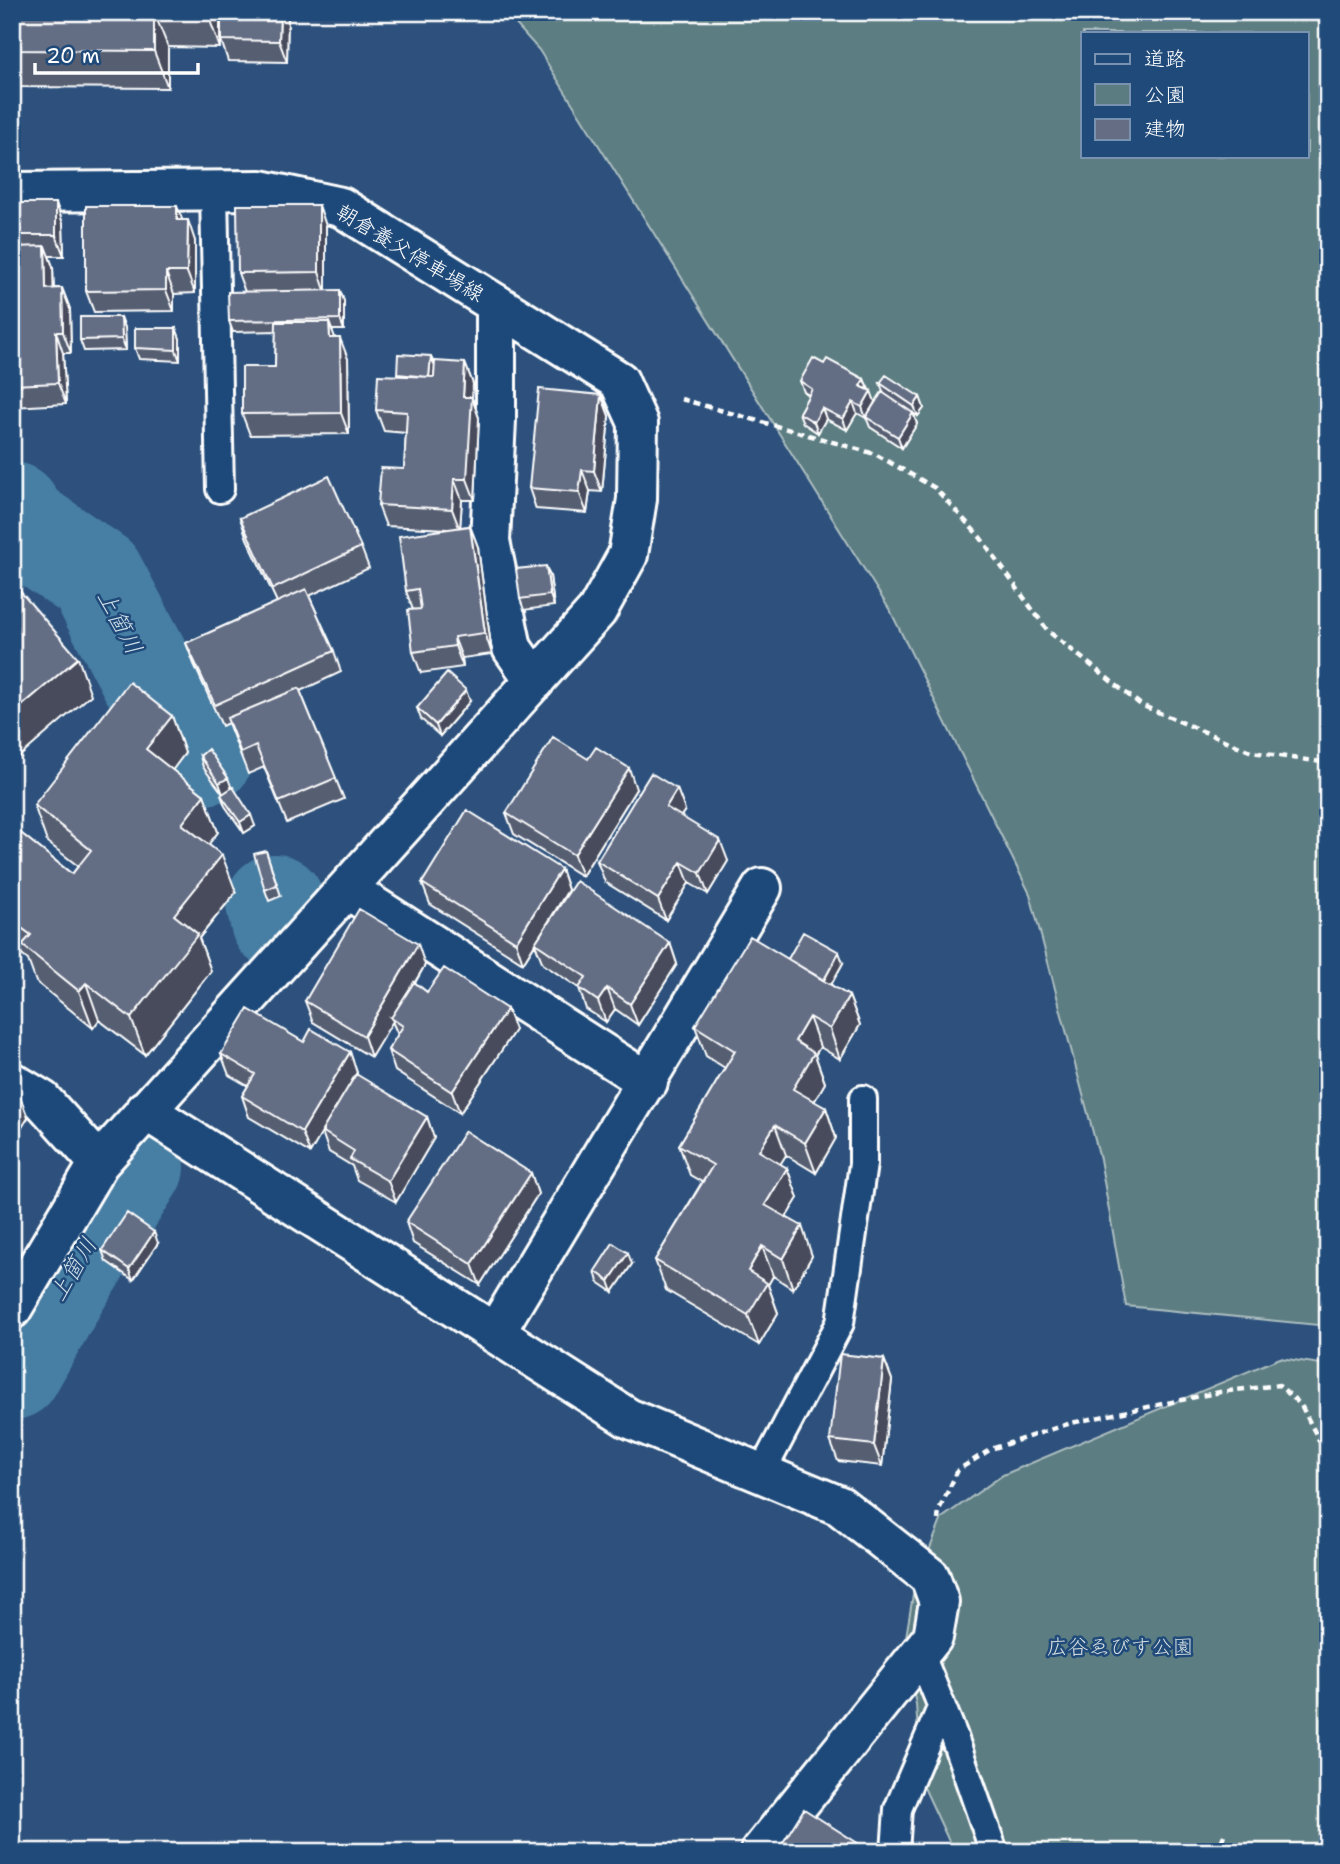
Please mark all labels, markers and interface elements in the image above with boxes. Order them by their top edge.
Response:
scale bar [35,32,198,76]
legend [1081,32,1308,158]
text: 20 m [46,42,100,70]
text: 道路 [1144,45,1186,73]
text: 公園 [1144,81,1186,109]
text: 建物 [1144,115,1186,143]
street label: 朝倉養父停車場線 [331,198,489,308]
water label: 上箇川 [91,584,149,660]
water label: 上箇川 [42,1232,104,1306]
park label: 広谷ゑびす公園 [1047,1633,1194,1661]

